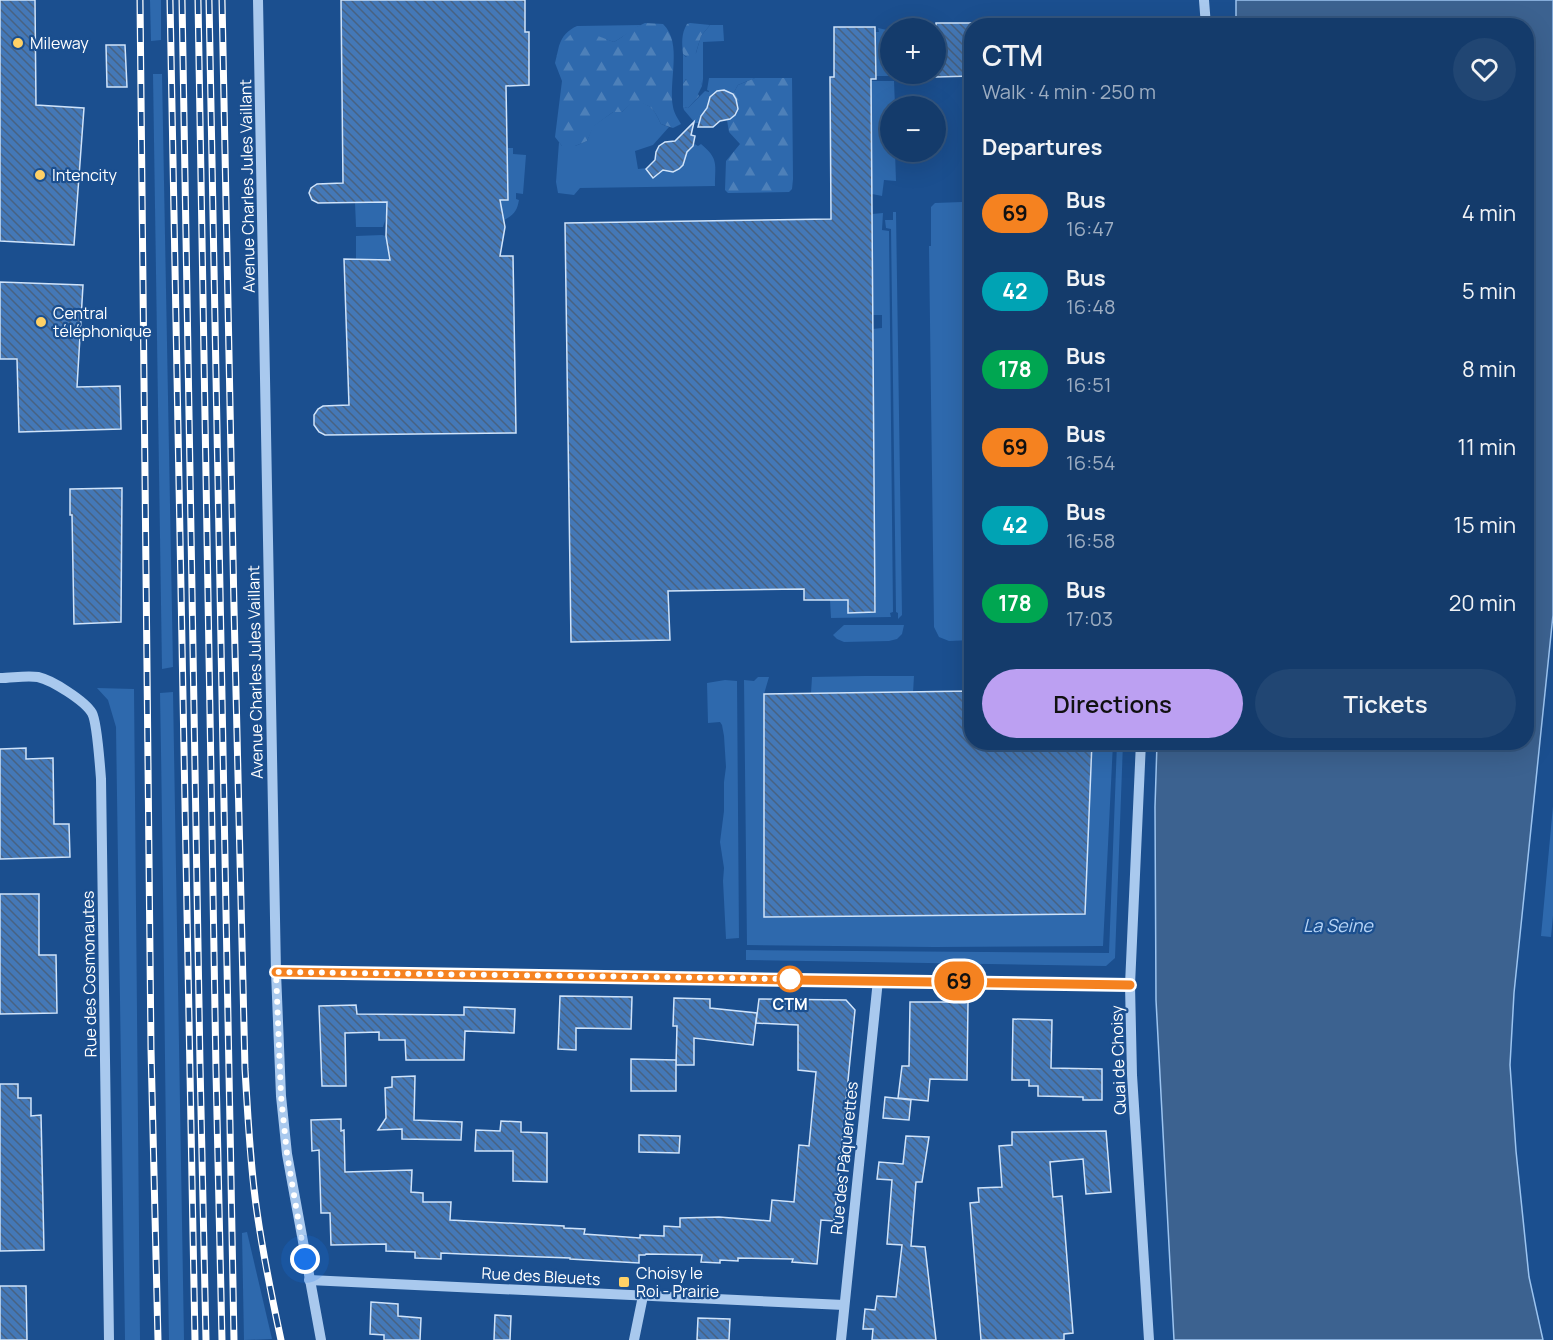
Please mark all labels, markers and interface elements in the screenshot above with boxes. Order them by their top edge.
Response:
map controls [880,18,946,162]
button: + [880,18,946,84]
place label: Mileway [30,32,89,54]
marker: Mileway [11,36,25,50]
text: CTM [982,36,1043,74]
button: heart [1453,38,1516,101]
text: Walk · 4 min · 250 m [982,78,1156,105]
street label: Avenue Charles Jules Vaillant [234,79,260,293]
button: − [880,96,946,162]
text: Departures [982,132,1102,162]
place label: Intencity [52,164,117,186]
marker: Intencity [33,168,47,182]
text: Bus [1066,185,1106,215]
text: 4 min [1462,198,1516,228]
text: 69 [1002,199,1028,227]
text: 16:47 [1066,215,1114,242]
text: Bus [1066,263,1106,293]
text: 5 min [1462,276,1516,306]
text: 42 [1002,277,1028,305]
text: 16:48 [1066,293,1116,320]
place label: Central téléphonique [53,302,152,342]
marker: Central téléphonique [34,315,48,329]
text: Bus [1066,341,1106,371]
text: 8 min [1462,354,1516,384]
text: 178 [998,355,1032,383]
text: 16:51 [1066,371,1112,398]
text: Bus [1066,419,1106,449]
text: 11 min [1458,432,1516,462]
text: 69 [1002,433,1028,461]
text: 16:54 [1066,449,1116,476]
text: Bus [1066,497,1106,527]
text: 15 min [1453,510,1516,540]
text: 42 [1002,511,1028,539]
text: 16:58 [1066,527,1115,554]
street label: Avenue Charles Jules Vaillant [242,565,268,779]
text: Bus [1066,575,1106,605]
text: 20 min [1449,588,1516,618]
text: 178 [998,589,1032,617]
text: 17:03 [1066,605,1113,632]
button: Directions [982,669,1243,738]
button: Tickets [1255,669,1516,738]
street label: Rue des Cosmonautes [77,891,101,1057]
water label: La Seine [1303,913,1374,937]
line badge: 69 [932,962,986,1000]
marker: CTM [777,966,803,992]
text: 69 [946,967,972,995]
place label: CTM [772,993,808,1015]
street label: Quai de Choisy [1105,1004,1131,1115]
street label: Rue des Pâquerettes [825,1080,863,1236]
your location [290,1244,320,1274]
street label: Rue des Bleuets [481,1262,601,1290]
place label: Choisy le Roi - Prairie [636,1262,719,1302]
marker: Choisy le Roi - Prairie [617,1275,631,1289]

